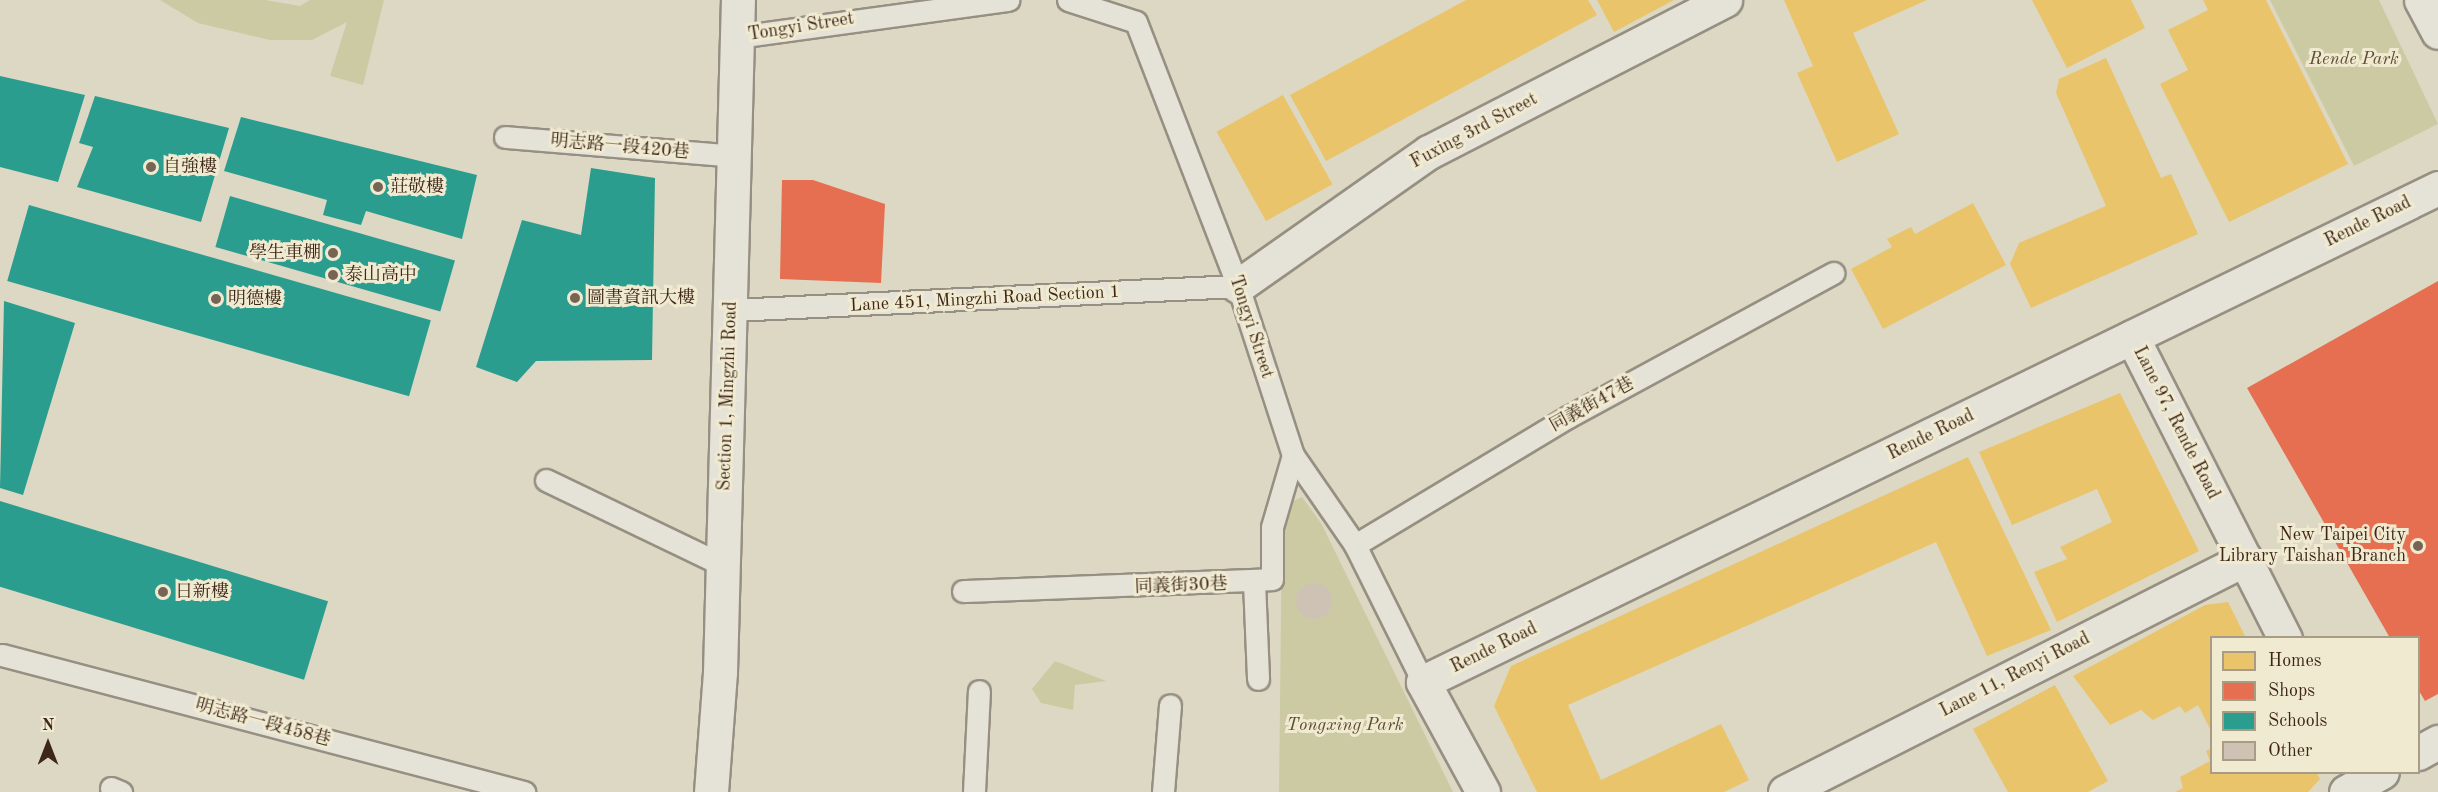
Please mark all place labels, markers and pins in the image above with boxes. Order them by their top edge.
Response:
place label: 自強樓 [163,156,217,178]
marker: 自強樓 [144,160,158,174]
place label: 莊敬樓 [390,176,444,198]
marker: 莊敬樓 [371,180,385,194]
place label: 學生車棚 [249,242,321,264]
marker: 學生車棚 [326,246,340,260]
place label: 泰山高中 [345,264,417,286]
marker: 泰山高中 [326,268,340,282]
place label: 圖書資訊大樓 [587,287,695,309]
place label: 明德樓 [228,288,282,310]
marker: 圖書資訊大樓 [568,291,582,305]
marker: 明德樓 [209,292,223,306]
place label: New Taipei City Library Taishan Branch [2219,525,2406,568]
marker: New Taipei City Library Taishan Branch [2411,539,2425,553]
place label: 日新樓 [175,581,229,603]
marker: 日新樓 [156,585,170,599]

